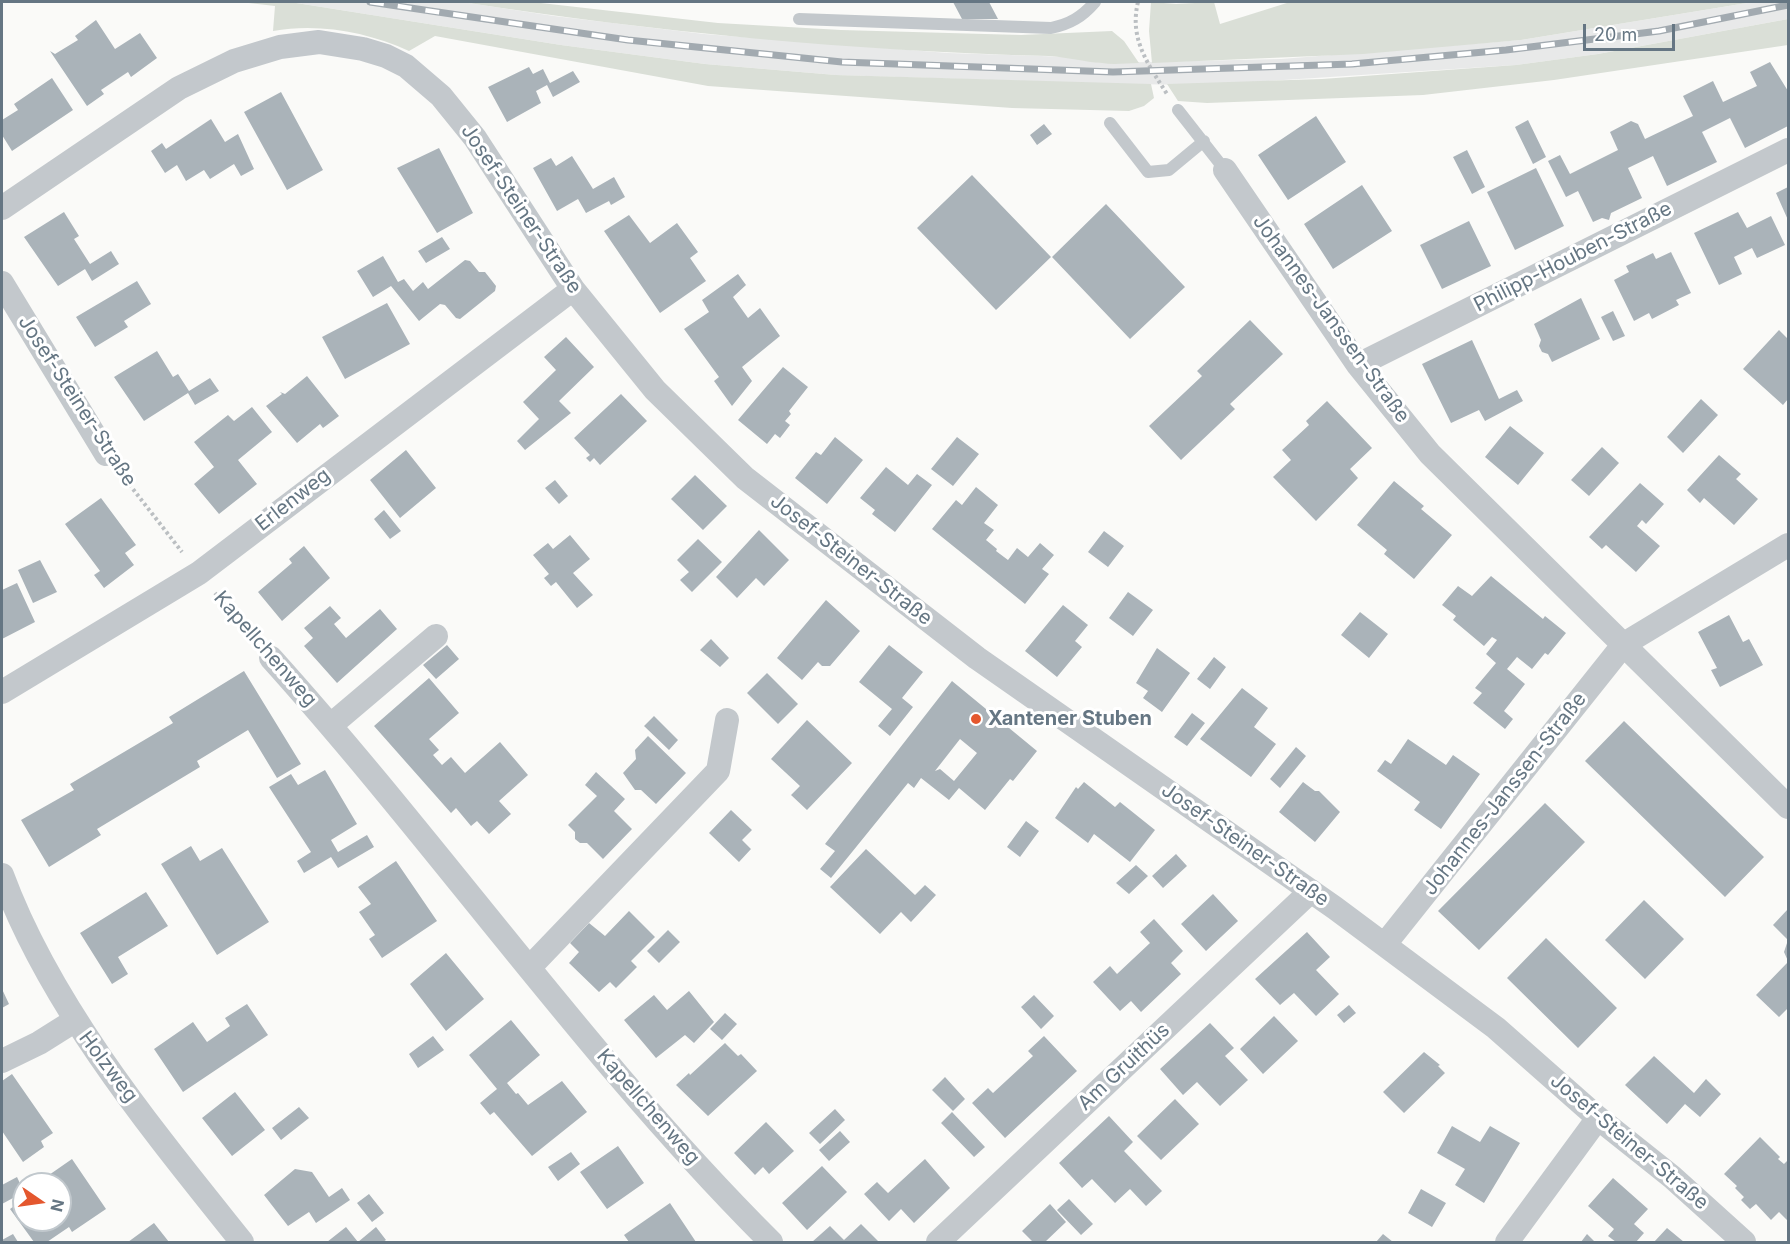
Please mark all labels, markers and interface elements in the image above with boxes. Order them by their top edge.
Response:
scale bar [1586,12,1678,50]
text: 20 m [1594,24,1637,45]
street label: Josef-Steiner-Straße [455,120,587,298]
street label: Philipp-Houben-Straße [1470,197,1676,317]
street label: Johannes-Janssen-Straße [1248,210,1414,428]
street label: Josef-Steiner-Straße [13,311,141,491]
street label: Erlenweg [251,463,335,537]
street label: Josef-Steiner-Straße [765,489,937,631]
street label: Kapellchenweg [208,586,322,712]
street label: Johannes-Janssen-Straße [1418,688,1592,900]
place label: Xantener Stuben [988,707,1152,731]
marker: Xantener Stuben [969,712,983,726]
street label: Josef-Steiner-Straße [1157,778,1333,912]
street label: Am Gruithüs [1073,1018,1175,1116]
street label: Holzweg [74,1027,142,1107]
street label: Kapellchenweg [591,1044,705,1170]
street label: Josef-Steiner-Straße [1545,1069,1713,1215]
north arrow [12,1172,72,1232]
text: N [46,1197,69,1214]

